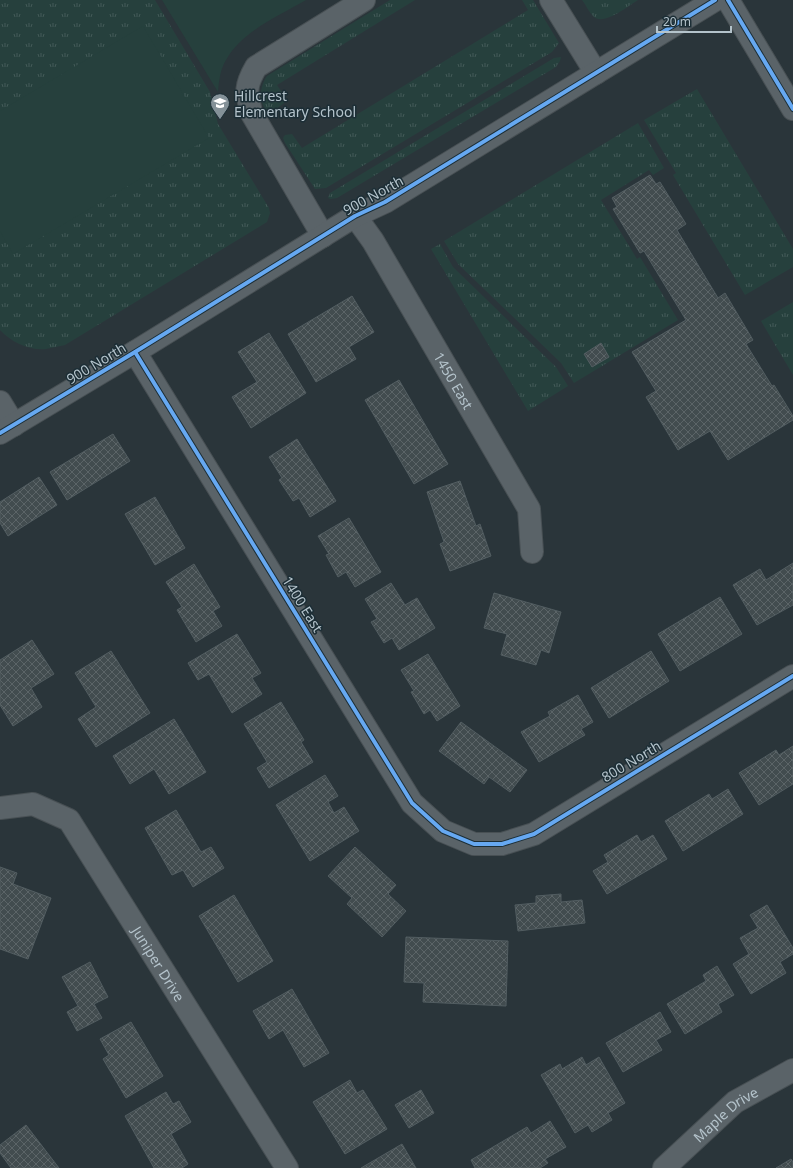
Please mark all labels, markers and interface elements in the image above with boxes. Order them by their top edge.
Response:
scale bar [657,8,731,34]
text: 20 m [663,13,691,30]
place label: Hillcrest Elementary School [234,86,356,121]
school or university icon: Hillcrest Elementary School [209,92,231,120]
street label: 900 North [339,171,407,219]
street label: 900 North [63,338,129,388]
street label: 1450 East [430,348,478,412]
street label: 1400 East [278,572,328,636]
street label: 800 North [598,736,664,786]
street label: Juniper Drive [127,921,190,1005]
street label: Maple Drive [689,1082,761,1146]

